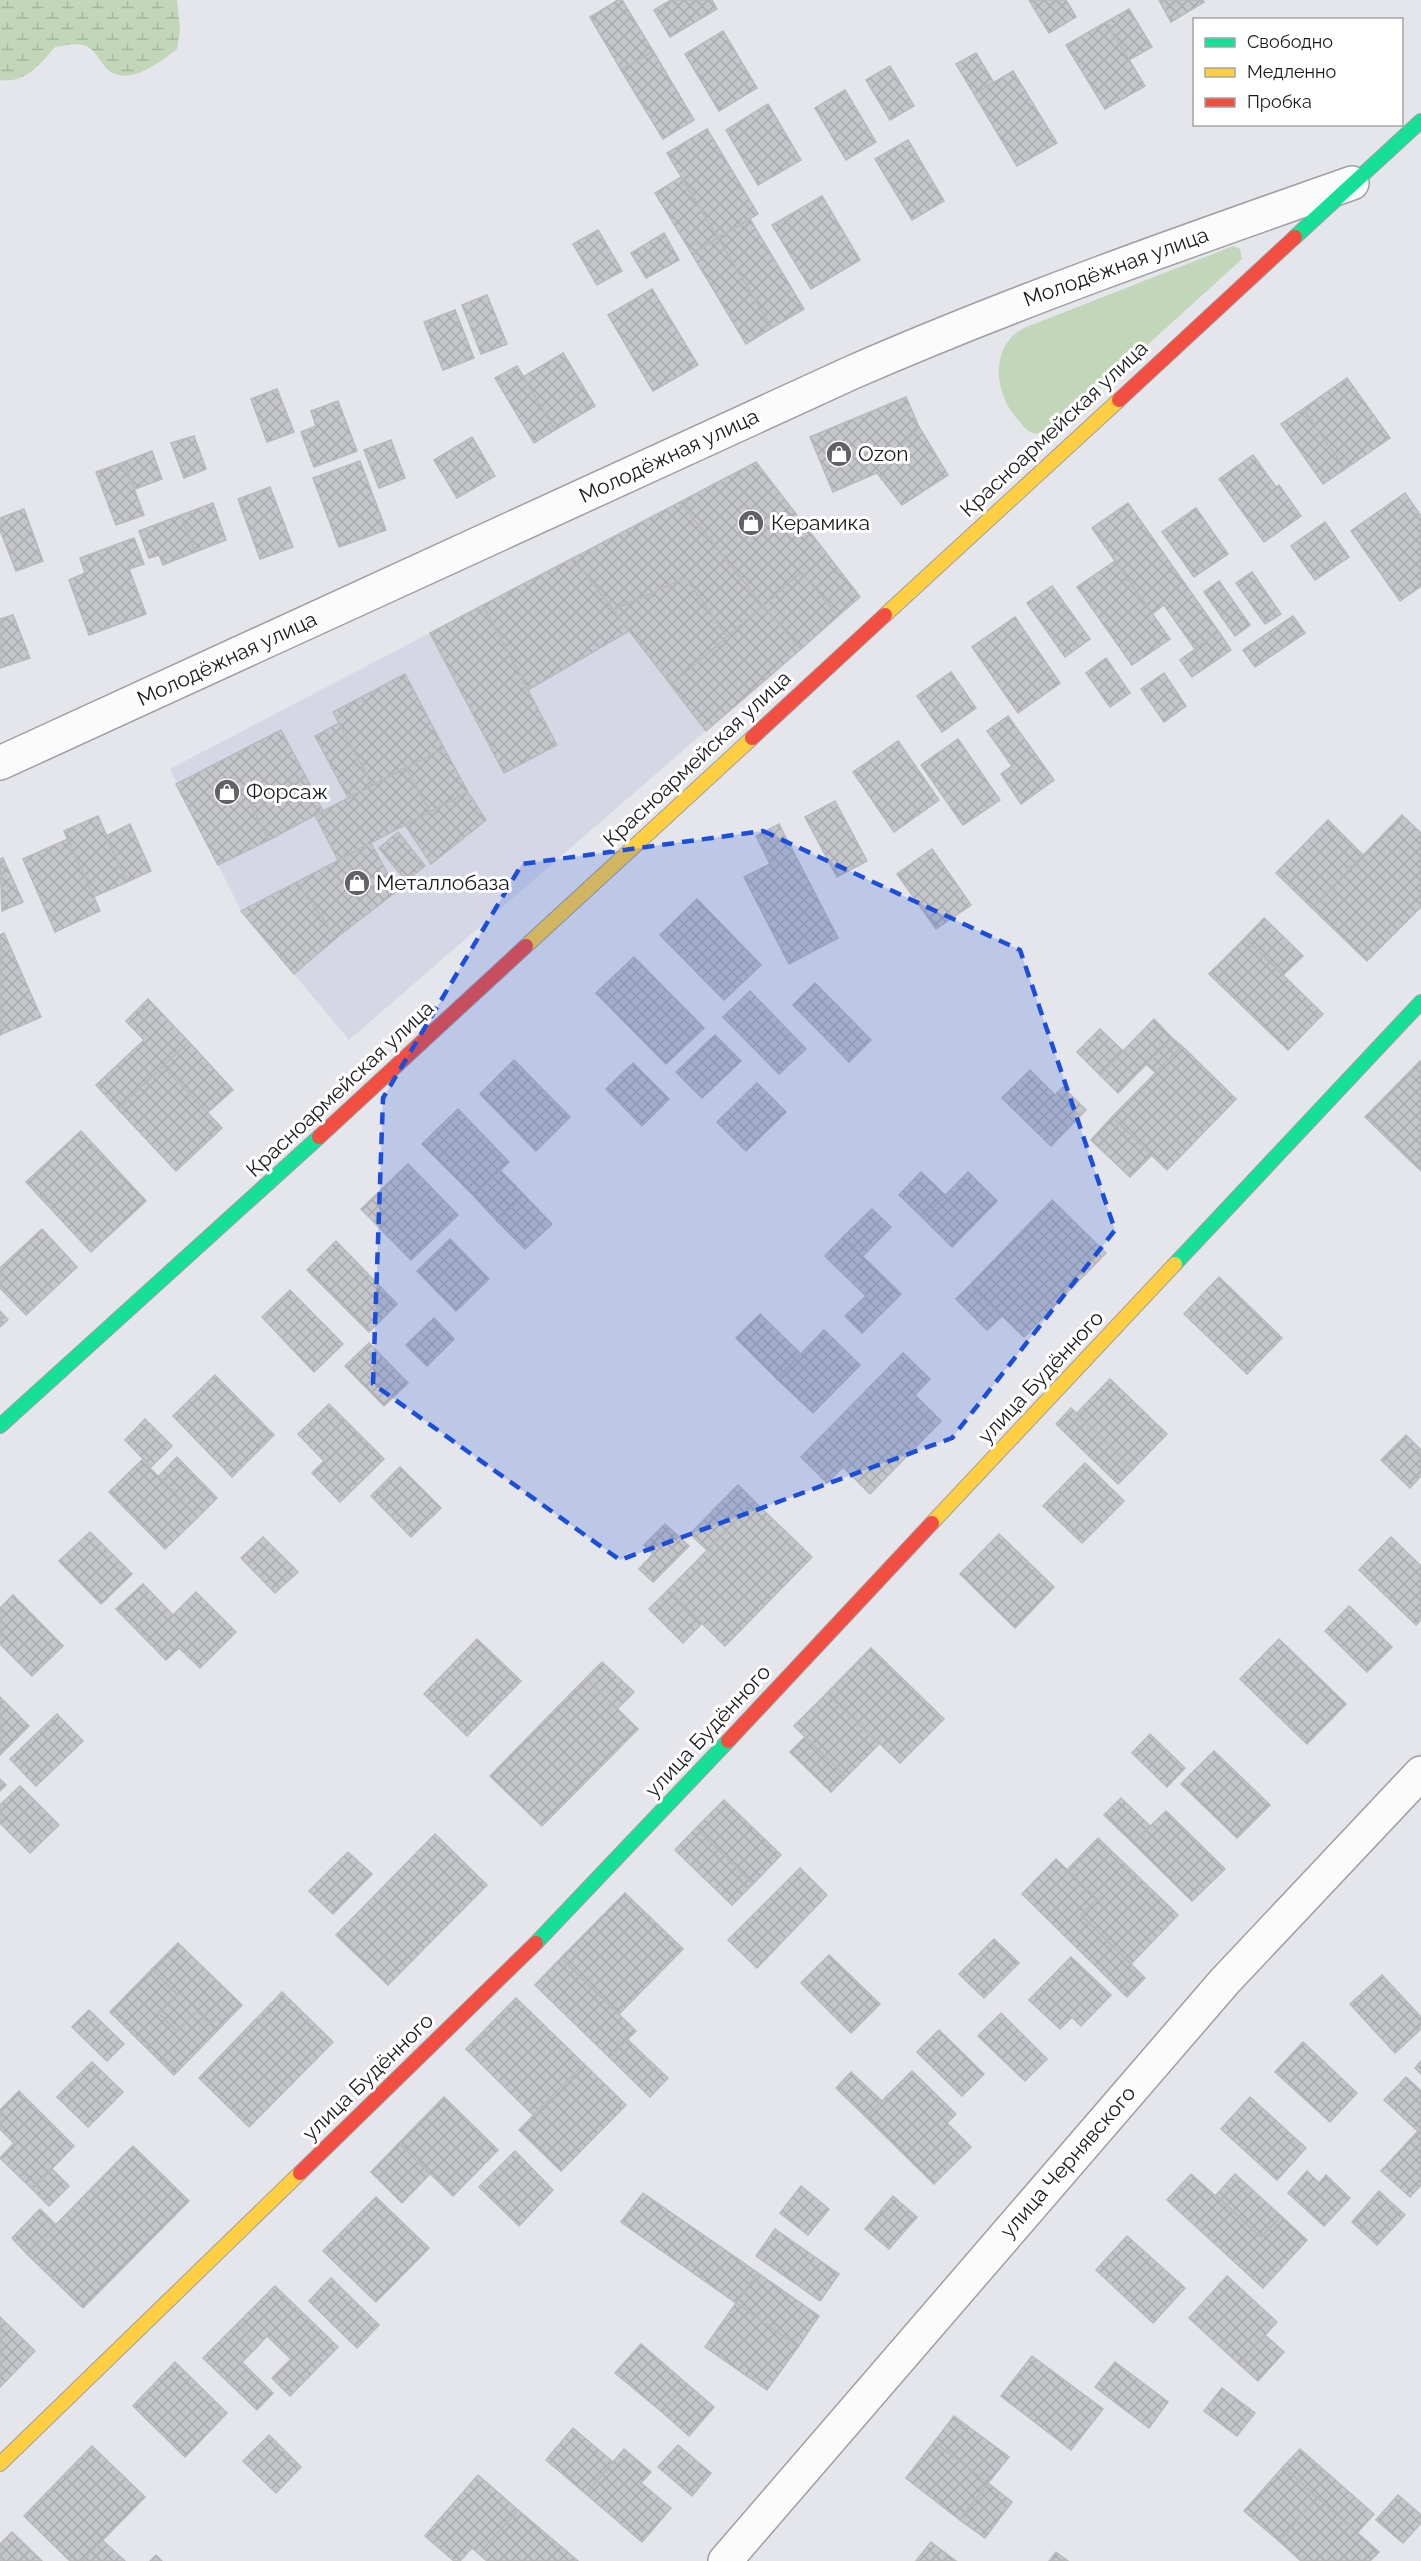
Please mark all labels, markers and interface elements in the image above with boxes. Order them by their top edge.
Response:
legend [1193,18,1403,126]
text: Свободно [1247,31,1333,52]
text: Медленно [1247,61,1336,82]
text: Пробка [1247,91,1312,112]
street label: Молодёжная улица [1020,221,1212,312]
street label: Красноармейская улица [955,335,1152,522]
street label: Молодёжная улица [575,403,762,508]
shop icon: Ozon [824,439,854,469]
place label: Ozon [858,441,909,466]
shop icon: Керамика [736,508,766,538]
place label: Керамика [771,510,870,535]
street label: Молодёжная улица [133,606,320,711]
street label: Красноармейская улица [598,665,795,852]
shop icon: Форсаж [212,777,242,807]
place label: Форсаж [246,779,328,804]
shop icon: Металлобаза [342,868,372,898]
place label: Металлобаза [376,870,510,895]
street label: Красноармейская улица [241,995,438,1182]
street label: улица Будённого [973,1305,1109,1448]
street label: улица Будённого [640,1659,776,1802]
street label: улица Будённого [297,2008,438,2145]
street label: улица Чернявского [995,2081,1140,2243]

